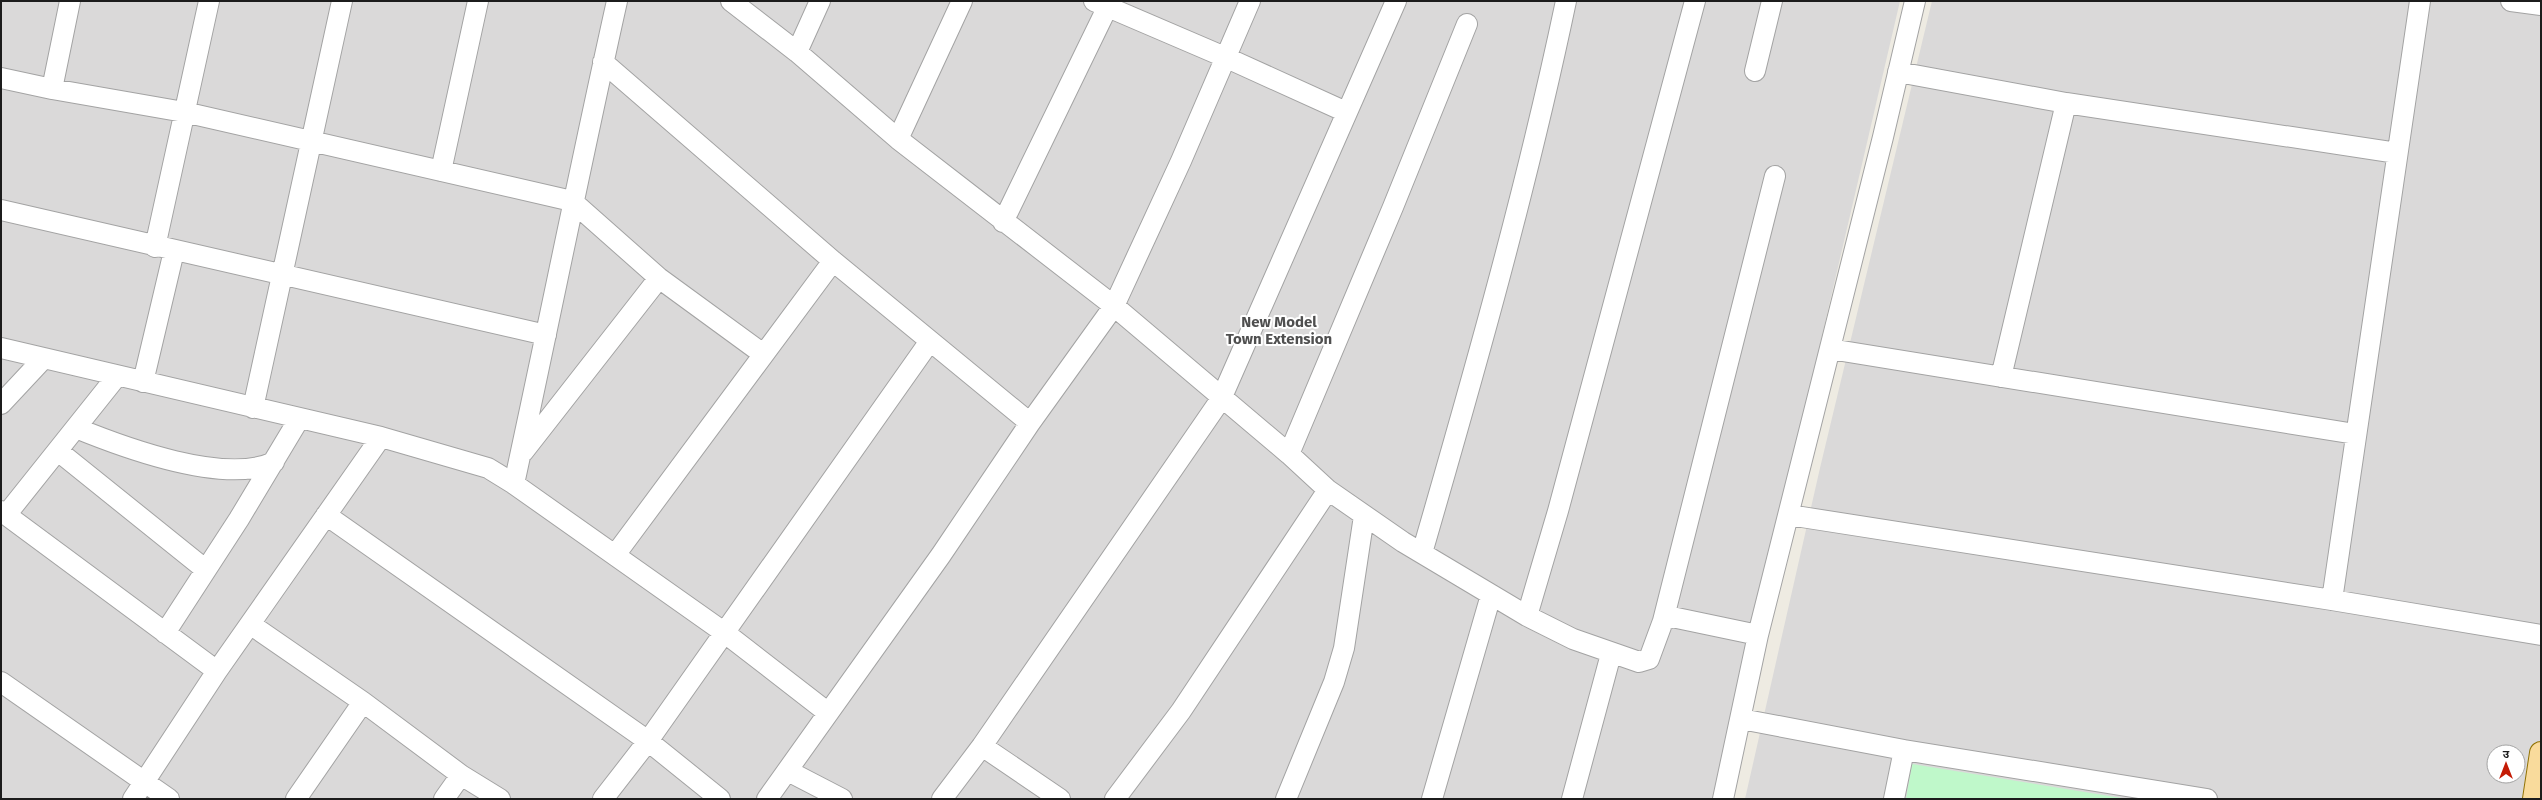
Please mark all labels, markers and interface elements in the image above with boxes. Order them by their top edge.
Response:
district label: New Model Town Extension [1226,313,1332,348]
north arrow [2486,744,2526,784]
text: उ [2503,748,2510,761]

